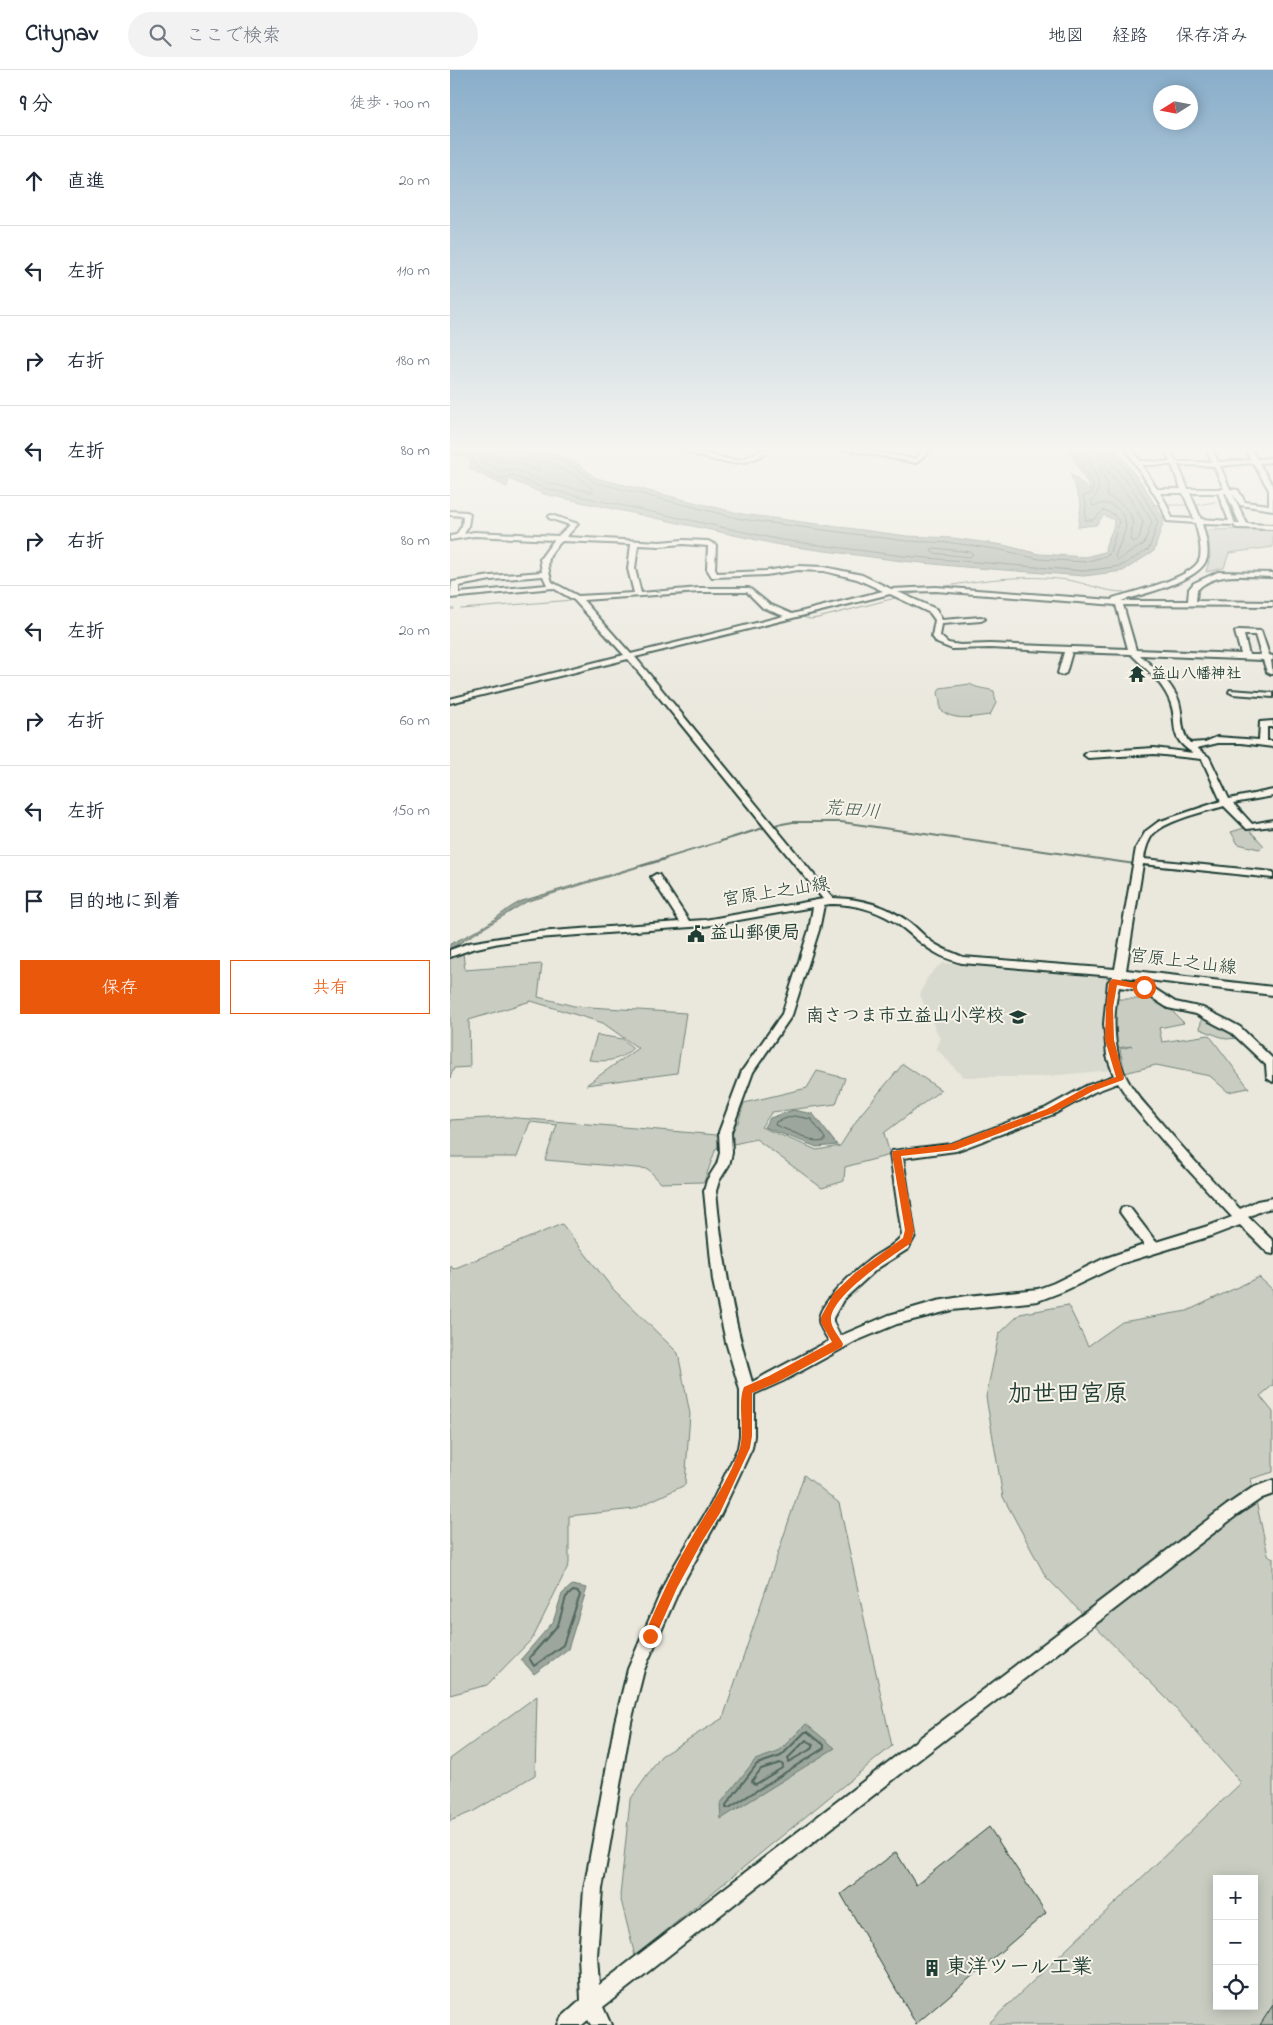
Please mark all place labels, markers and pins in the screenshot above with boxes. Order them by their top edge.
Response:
place label: 益山八幡神社 [1151,663,1241,685]
temple icon: 益山八幡神社 [1127,664,1147,684]
place label: 益山郵便局 [710,921,800,947]
public building icon: 益山郵便局 [686,924,706,944]
place label: 南さつま市立益山小学校 [806,1004,1004,1030]
school or university icon: 南さつま市立益山小学校 [1008,1007,1028,1027]
place label: 東洋ツール工業 [946,1953,1092,1983]
building icon: 東洋ツール工業 [922,1958,942,1978]

